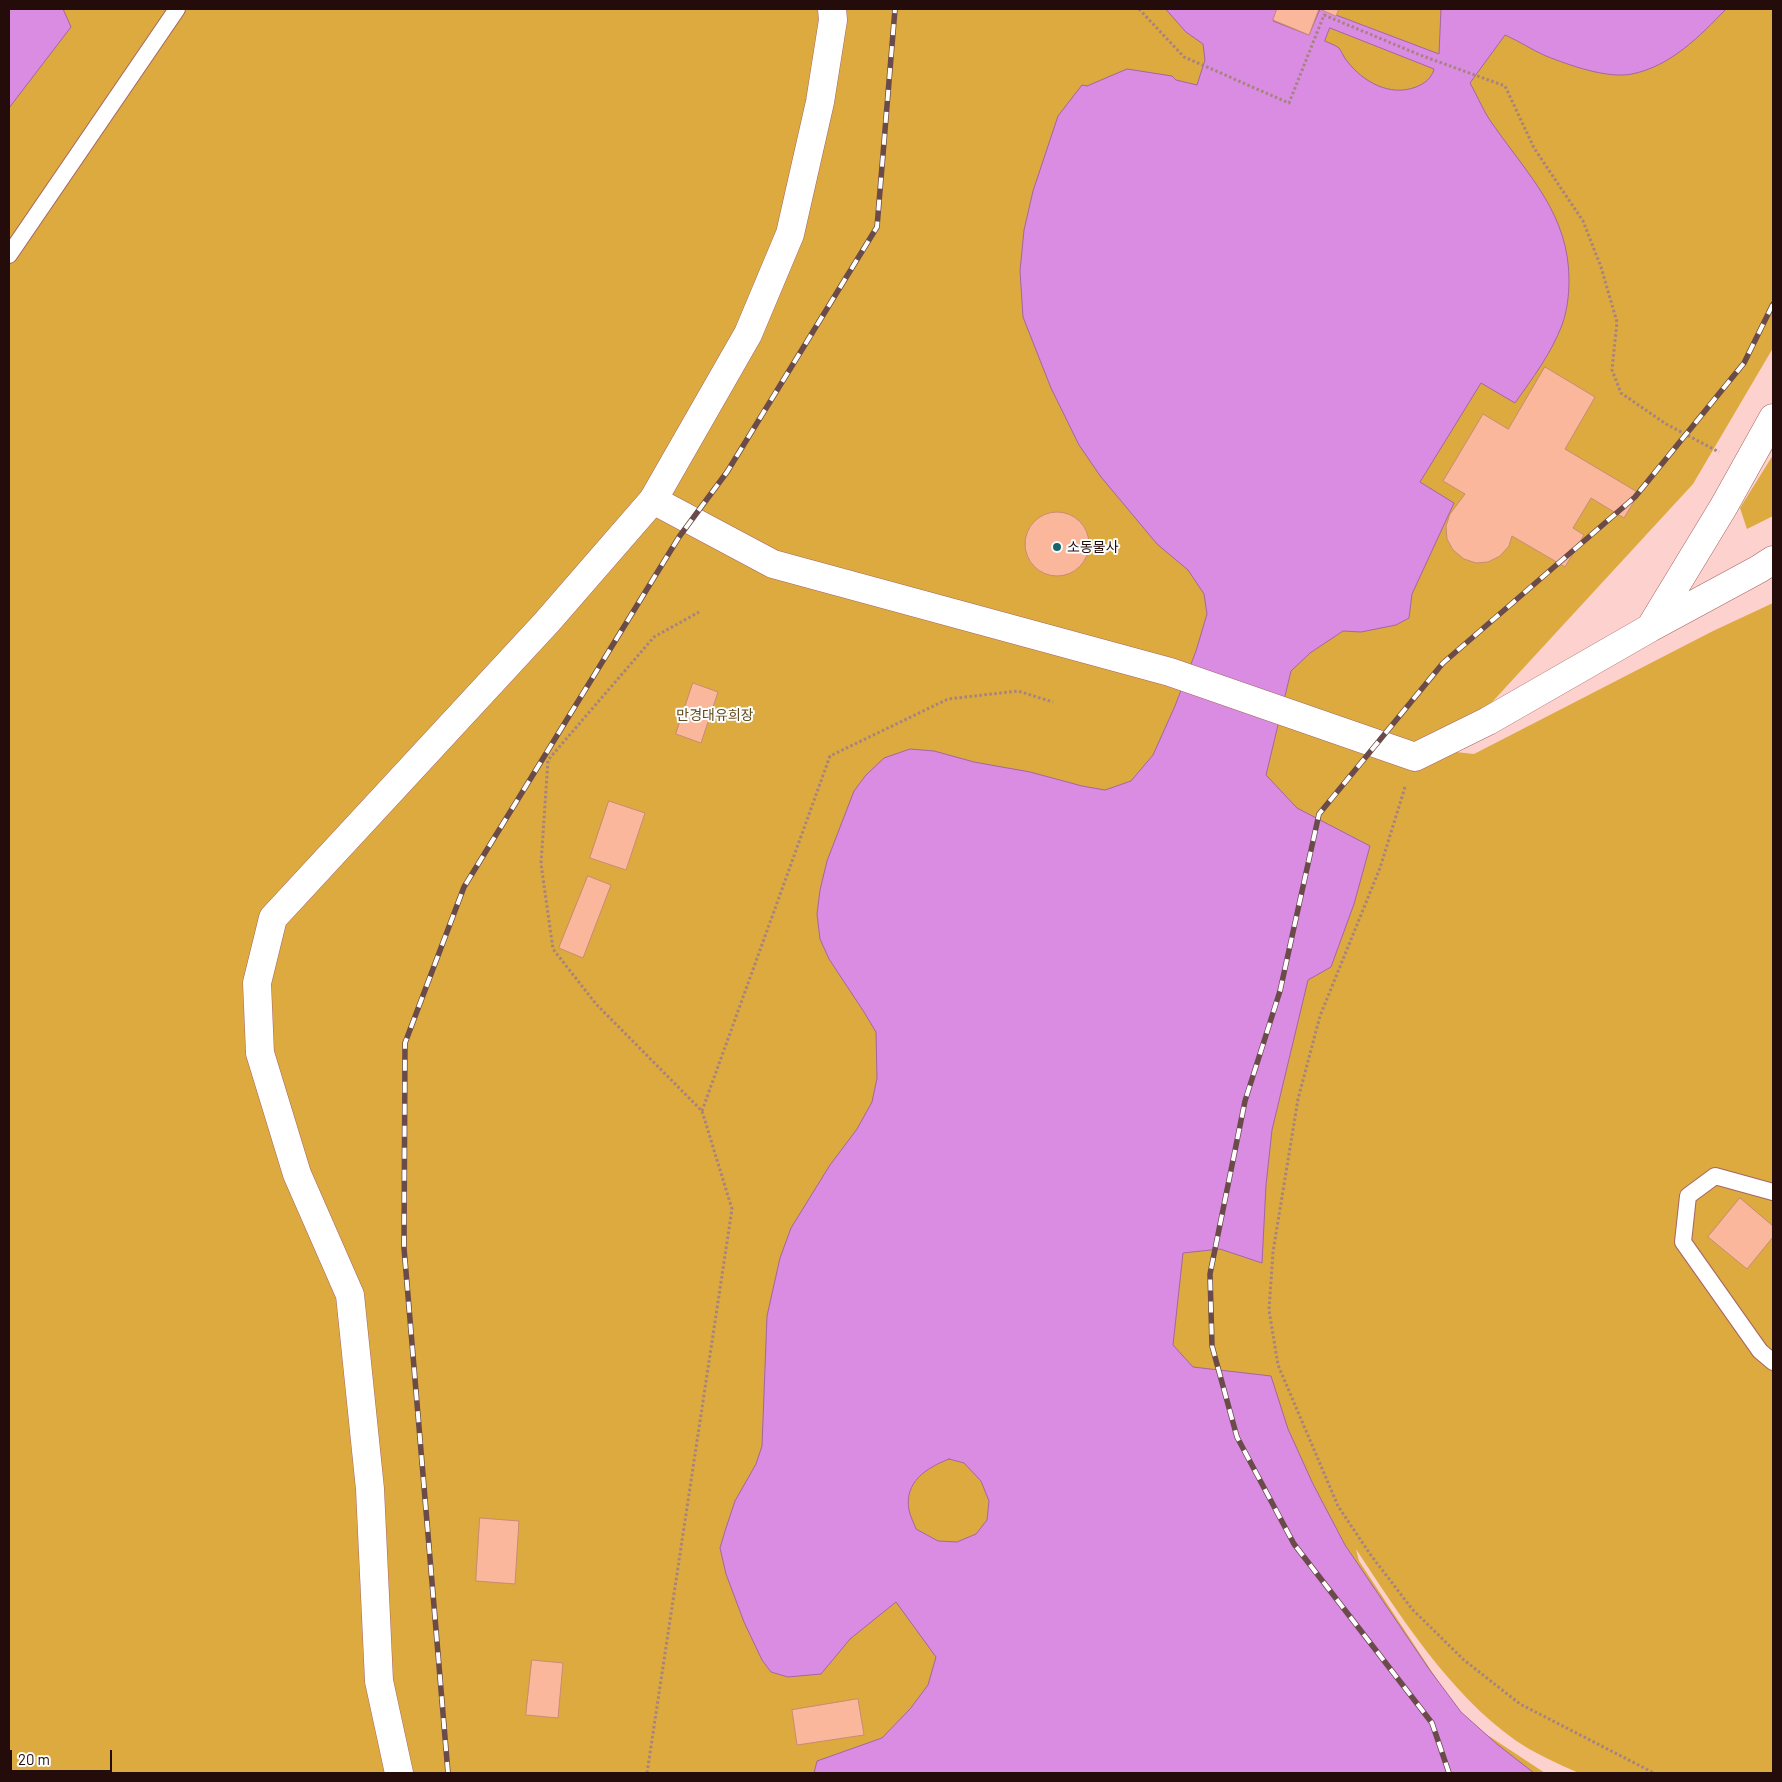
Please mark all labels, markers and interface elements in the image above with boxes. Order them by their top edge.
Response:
place label: 소동물사 [1067,539,1119,555]
marker: 소동물사 [1051,541,1063,553]
park label: 만경대유희장 [676,707,754,723]
scale bar [12,1740,115,1772]
text: 20 m [18,1750,50,1768]

